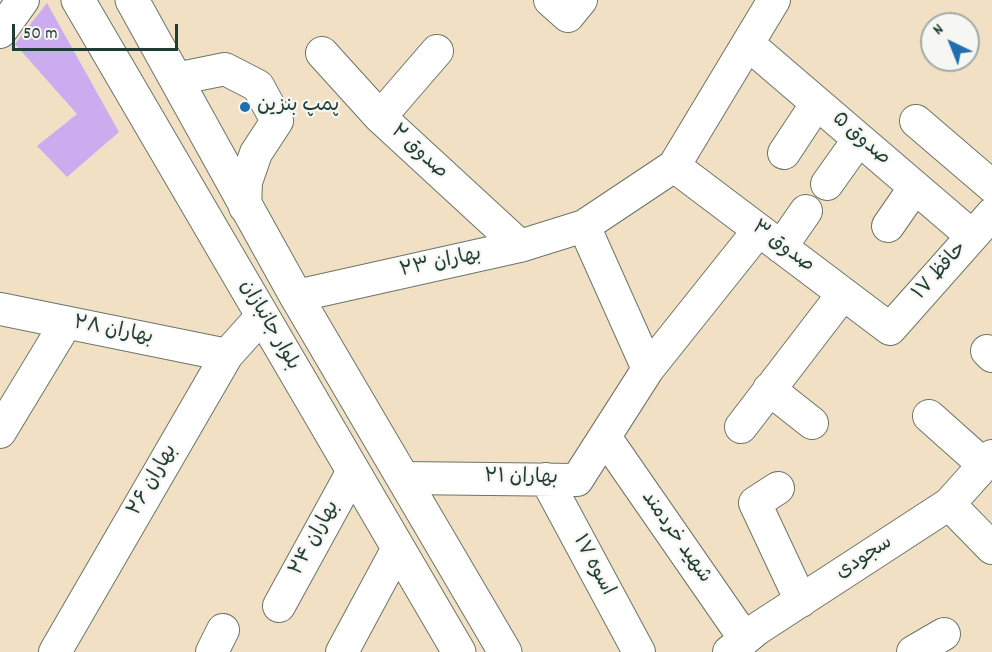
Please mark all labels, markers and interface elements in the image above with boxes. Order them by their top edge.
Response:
scale bar [15,12,182,50]
north arrow [920,12,980,72]
text: N [928,19,949,41]
text: 50 m [23,22,58,47]
place label: پمپ بنزین [257,95,339,119]
marker: پمپ بنزین [238,100,252,114]
street label: صدوق ۵ [826,108,894,172]
street label: صدوق ۲ [385,121,451,185]
street label: صدوق ۳ [746,217,818,279]
street label: حافظ ۱۷ [909,238,973,306]
street label: بهاران ۲۳ [398,244,484,284]
street label: بلوار جانبازان [233,277,303,375]
street label: بهاران ۲۸ [71,313,155,351]
street label: بهاران ۲۶ [124,441,184,521]
street label: بهاران ۲۱ [484,466,558,492]
street label: شهید خردمند [634,487,716,589]
street label: بهاران ۲۴ [286,498,346,580]
street label: اسوه ۱۷ [566,531,618,601]
street label: سجودی [832,532,898,586]

